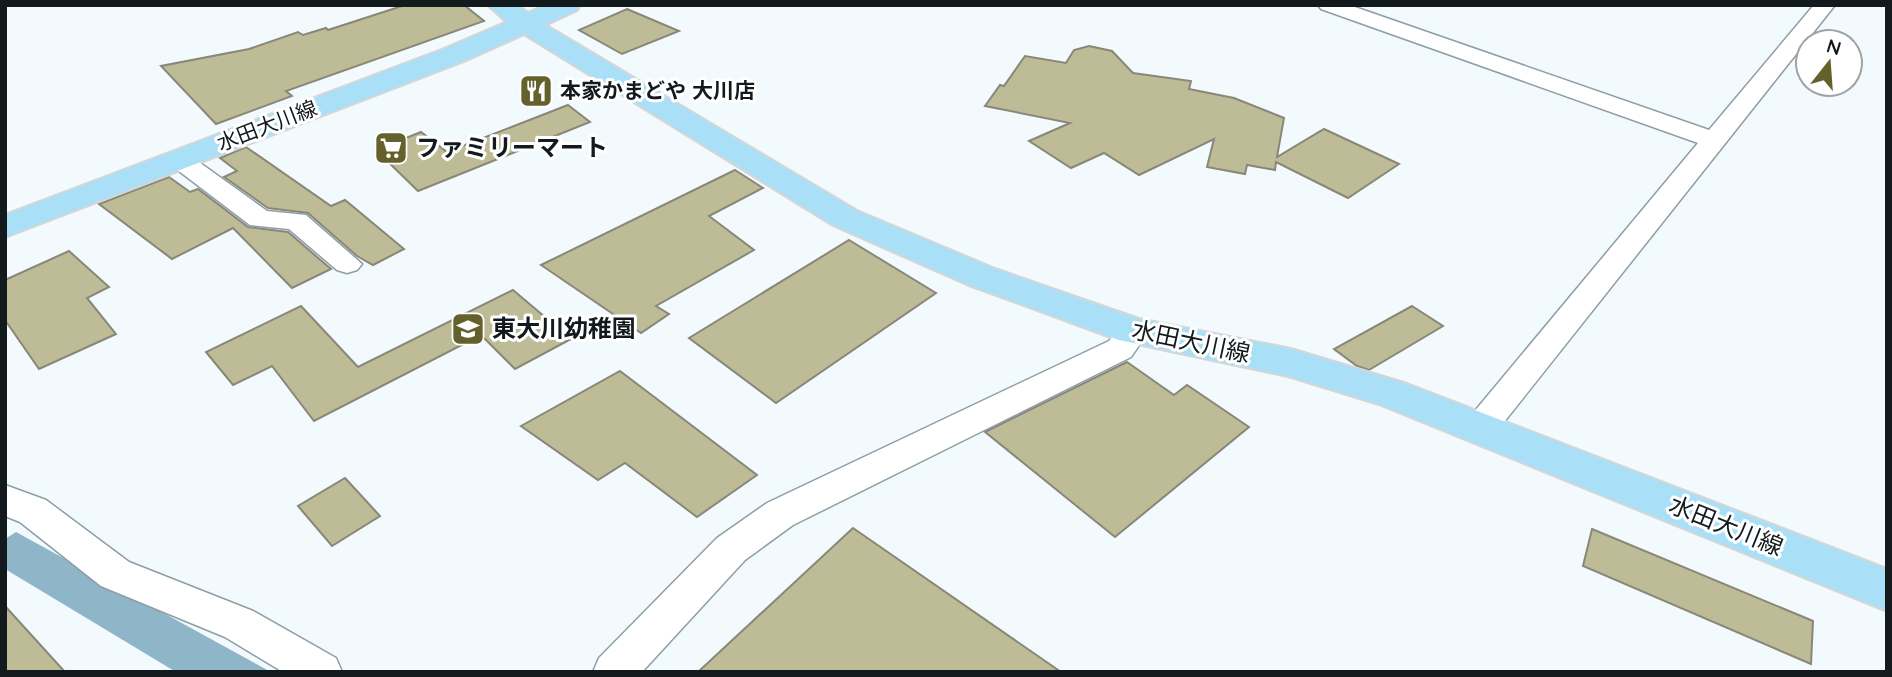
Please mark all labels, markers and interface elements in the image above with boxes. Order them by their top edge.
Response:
north arrow [1794,28,1864,98]
text: N [1824,33,1844,60]
restaurant icon: 本家かまどや 大川店 [517,72,555,110]
place label: 本家かまどや 大川店 [560,77,755,103]
street label: 水田大川線 [213,94,320,156]
supermarket icon: ファミリーマート [372,129,410,167]
place label: ファミリーマート [416,132,608,162]
school or university icon: 東大川幼稚園 [449,310,487,348]
place label: 東大川幼稚園 [492,313,636,343]
street label: 水田大川線 [1129,314,1253,368]
street label: 水田大川線 [1665,489,1788,561]

